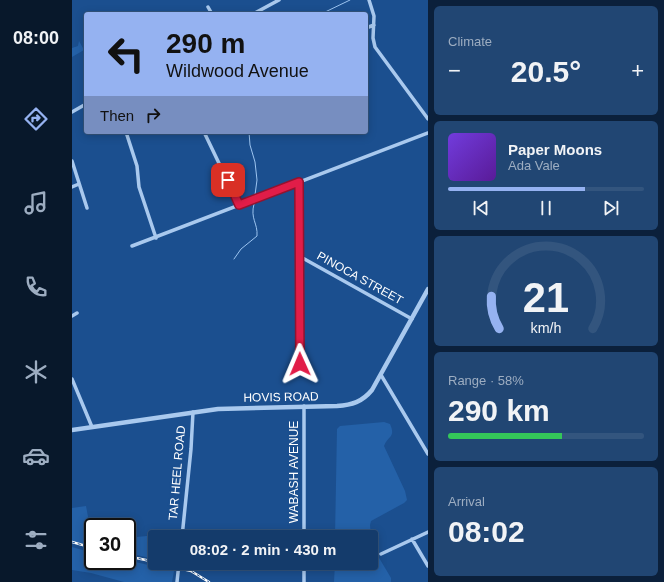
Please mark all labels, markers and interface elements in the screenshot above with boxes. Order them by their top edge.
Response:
text: 08:00 [13,28,59,48]
icon: left [100,28,152,80]
text: 290 m [166,28,245,59]
text: Climate [448,34,492,49]
text: 20.5° [511,55,581,88]
text: − [448,58,461,83]
text: + [631,58,644,83]
text: Wildwood Avenue [166,61,309,81]
icon: right [142,104,164,126]
icon: directions [22,105,50,133]
text: Then [100,107,134,124]
text: Paper Moons [508,141,602,158]
text: Ada Vale [508,158,560,173]
pin [211,163,245,197]
icon: arrive [217,169,239,191]
icon: music [22,189,50,217]
icon: previous [470,197,492,219]
icon: pause [535,197,557,219]
icon: next [600,197,622,219]
street label: PINOCA STREET [315,249,406,308]
icon: phone [22,273,50,301]
text: 21 [523,274,569,321]
text: km/h [531,320,562,336]
position arrow [279,343,321,385]
icon: climate [22,358,50,386]
text: Range · 58% [448,373,524,388]
street label: HOVIS ROAD [243,389,319,405]
text: 290 km [448,394,550,427]
street label: WABASH AVENUE [287,421,301,523]
street label: TAR HEEL ROAD [166,425,188,521]
icon: car [22,442,50,470]
text: Arrival [448,494,485,509]
text: 08:02 [448,515,525,548]
speed limit sign: 30 [84,518,136,570]
icon: filters [22,526,50,554]
text: 08:02 · 2 min · 430 m [190,541,336,558]

